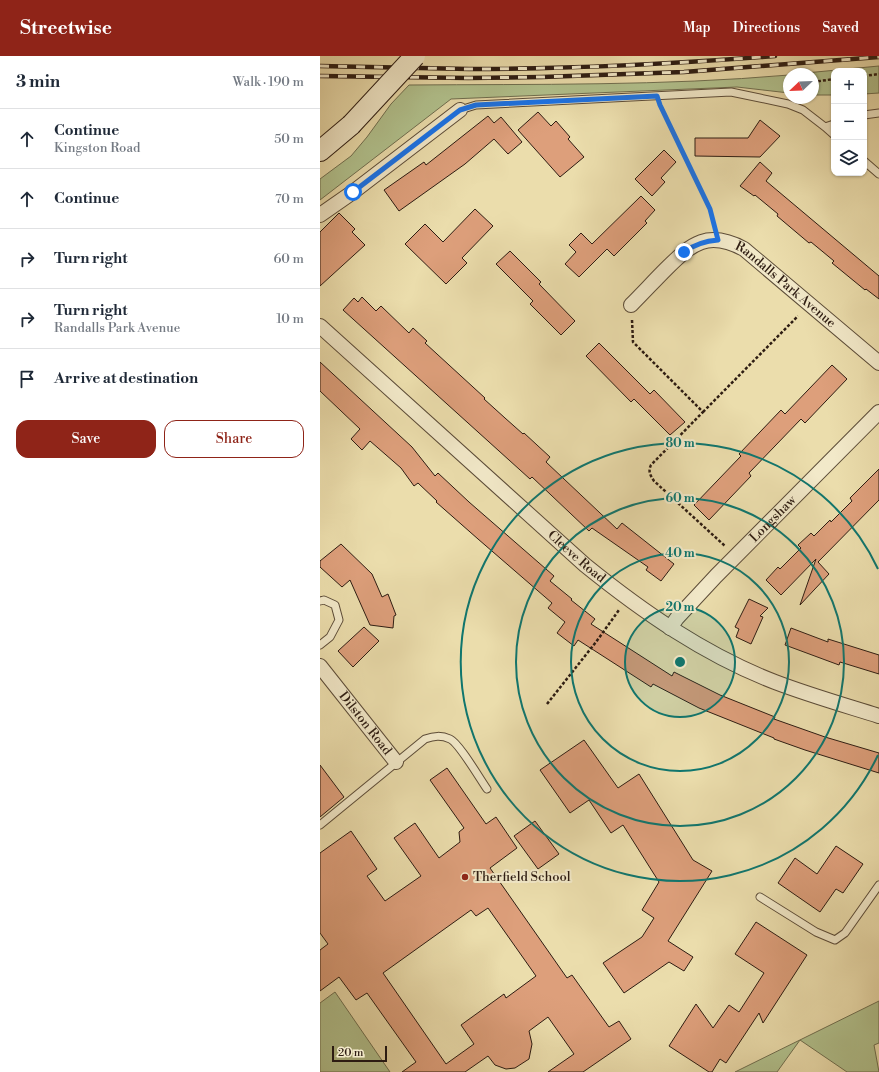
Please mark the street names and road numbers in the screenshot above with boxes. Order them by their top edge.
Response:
street label: Randalls Park Avenue [733,238,839,331]
street label: Longshaw [746,491,800,546]
street label: Cleeve Road [544,527,609,587]
street label: Dilston Road [335,688,396,759]

